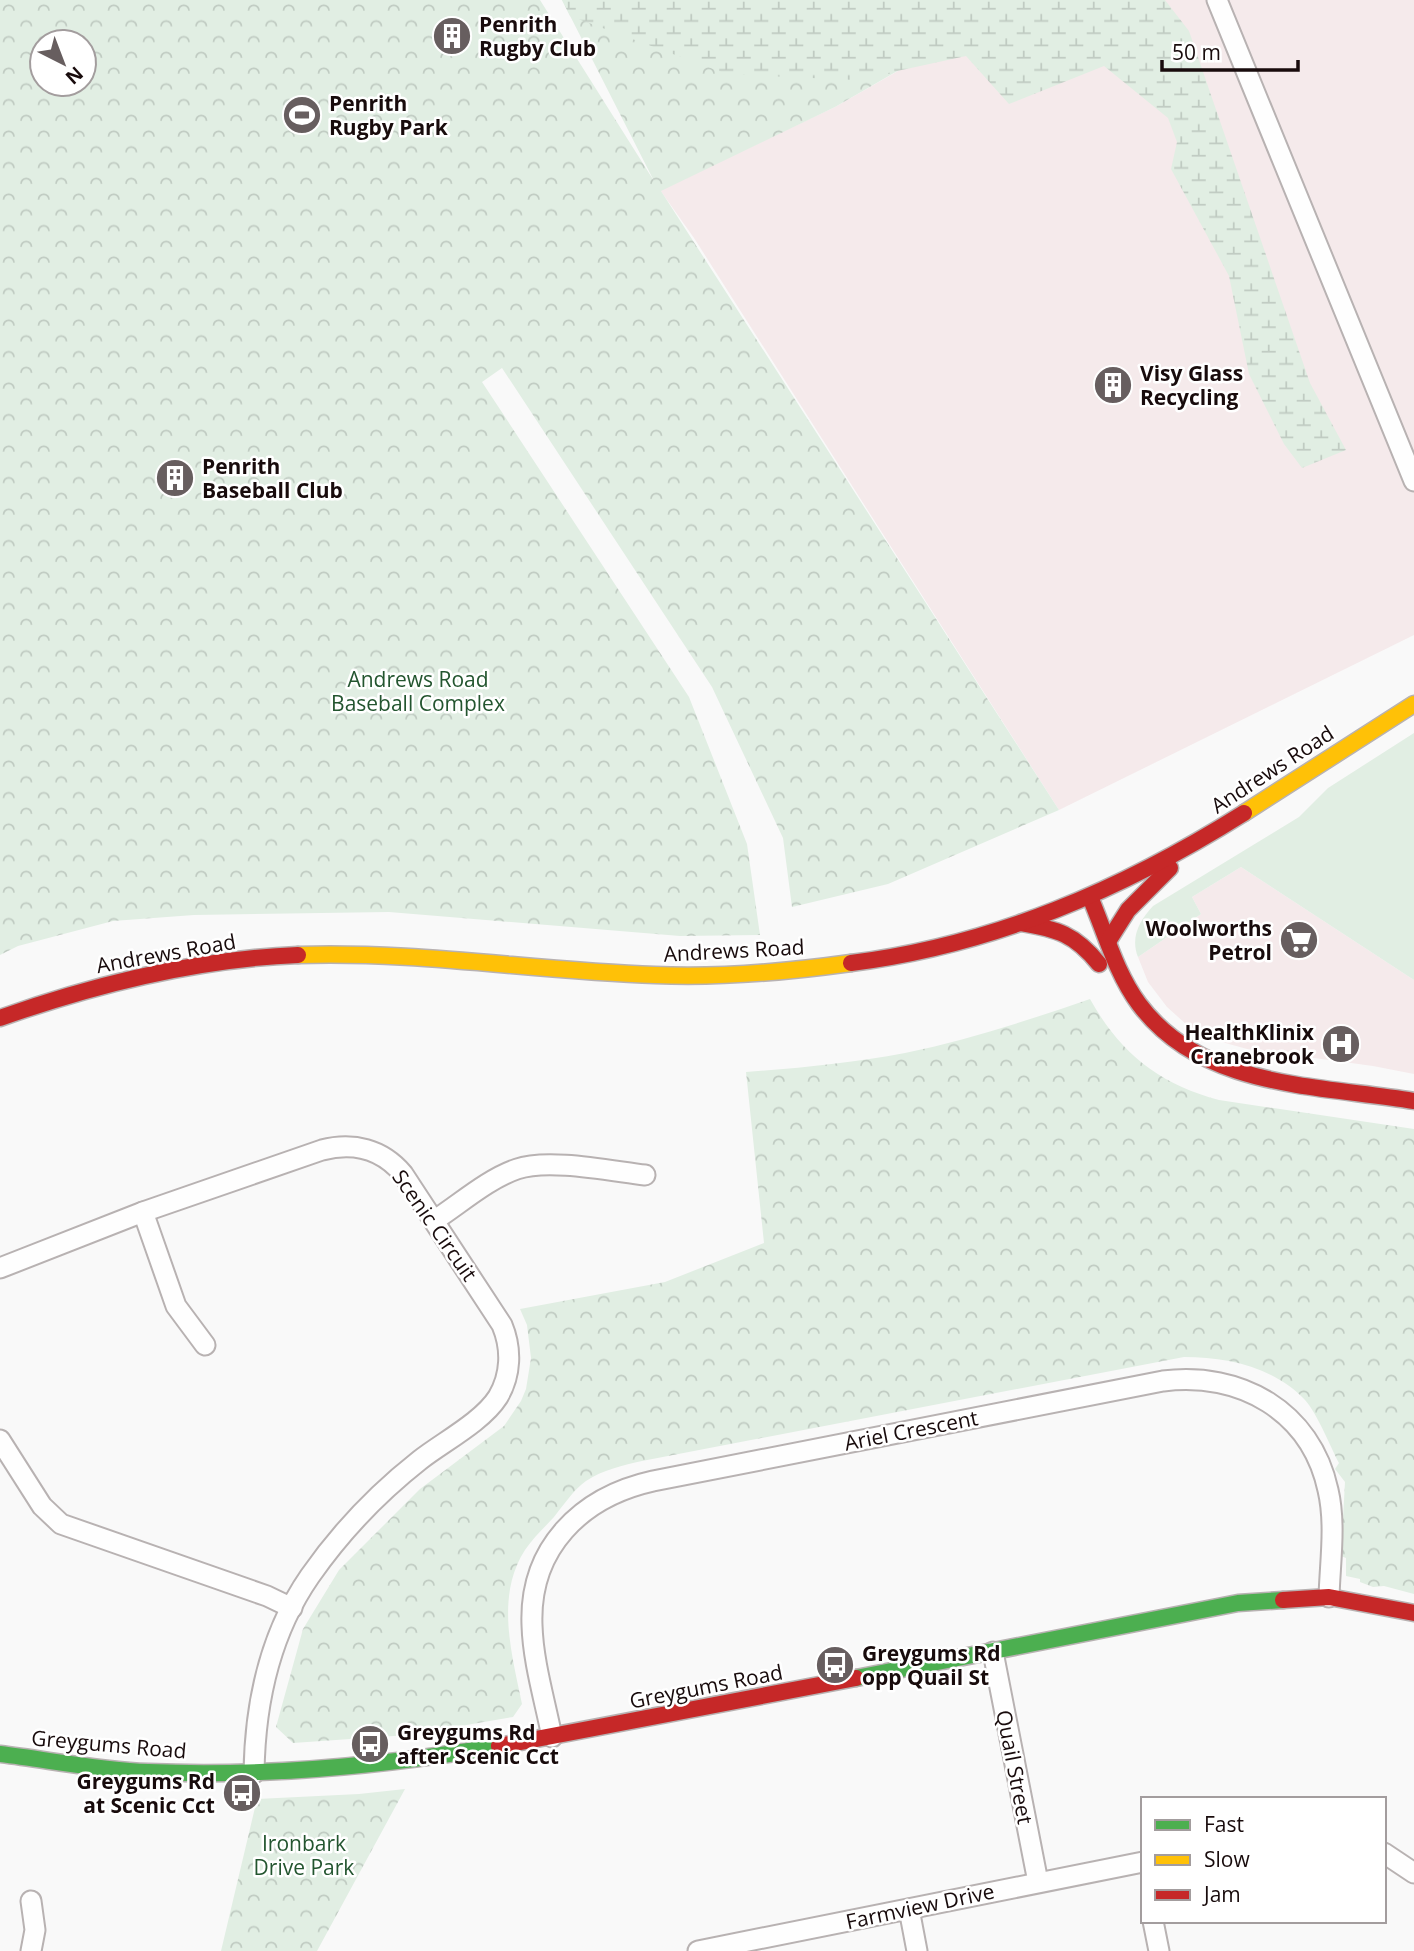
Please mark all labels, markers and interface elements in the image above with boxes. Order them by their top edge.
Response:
place label: Penrith Rugby Club [479,10,596,62]
building icon: Penrith Rugby Club [431,15,473,57]
north arrow [28,28,98,98]
scale bar [1162,28,1298,72]
text: 50 m [1172,38,1221,66]
text: N [60,61,89,90]
place label: Penrith Rugby Park [329,89,449,141]
sports icon: Penrith Rugby Park [281,94,323,136]
place label: Visy Glass Recycling [1140,359,1243,411]
building icon: Visy Glass Recycling [1092,364,1134,406]
place label: Penrith Baseball Club [202,452,343,504]
building icon: Penrith Baseball Club [154,457,196,499]
park label: Andrews Road Baseball Complex [331,665,505,717]
street label: Andrews Road [1205,719,1339,819]
place label: Woolworths Petrol [1145,914,1272,966]
supermarket icon: Woolworths Petrol [1278,919,1320,961]
street label: Andrews Road [94,927,238,979]
street label: Andrews Road [663,932,805,968]
place label: HealthKlinix Cranebrook [1184,1018,1315,1070]
hospital icon: HealthKlinix Cranebrook [1320,1023,1362,1065]
street label: Scenic Circuit [386,1164,484,1286]
street label: Ariel Crescent [842,1403,980,1457]
place label: Greygums Rd opp Quail St [862,1639,1000,1691]
bus stop icon: Greygums Rd opp Quail St [814,1644,856,1686]
street label: Greygums Road [627,1657,785,1715]
street label: Quail Street [990,1708,1040,1826]
place label: Greygums Rd after Scenic Cct [397,1718,559,1770]
street label: Greygums Road [30,1723,188,1765]
bus stop icon: Greygums Rd after Scenic Cct [349,1723,391,1765]
place label: Greygums Rd at Scenic Cct [77,1767,215,1819]
bus stop icon: Greygums Rd at Scenic Cct [221,1772,263,1814]
legend [1141,1797,1386,1923]
text: Fast [1204,1810,1244,1838]
park label: Ironbark Drive Park [254,1829,354,1881]
text: Slow [1204,1845,1250,1873]
street label: Farmview Drive [843,1877,997,1935]
text: Jam [1202,1880,1241,1908]

